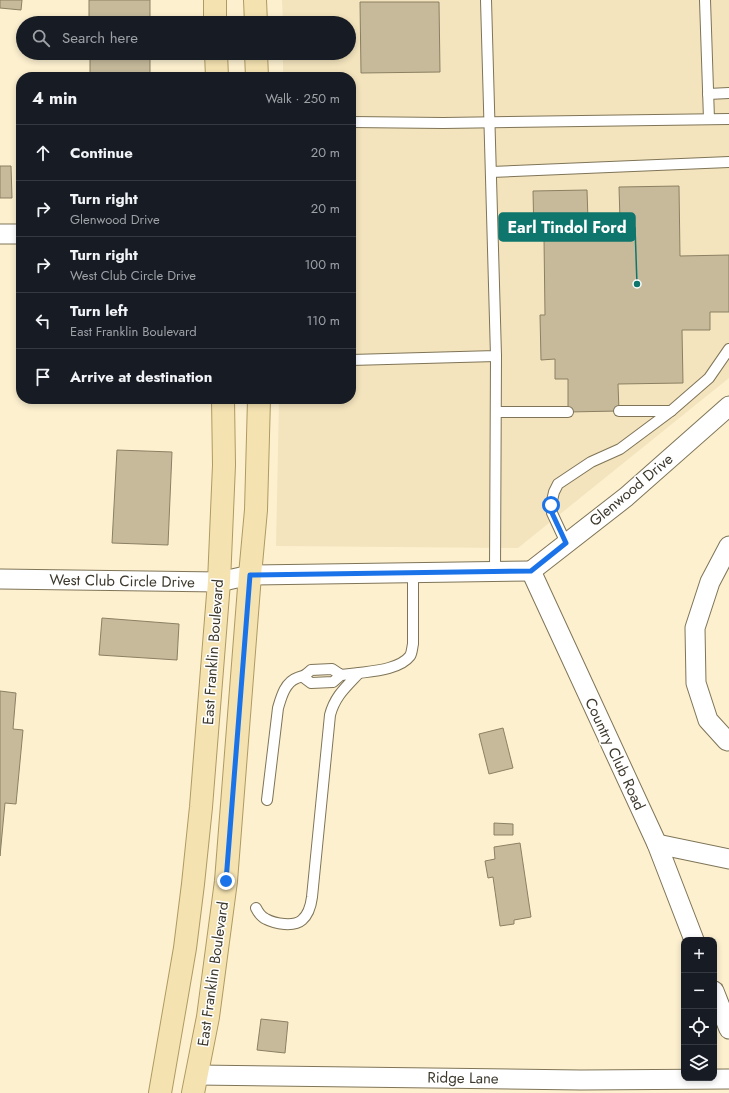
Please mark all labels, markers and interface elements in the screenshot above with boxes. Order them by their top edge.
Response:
search box [16,16,356,60]
icon: search [30,27,52,49]
text: Search here [62,27,138,49]
text: 4 min [32,86,77,110]
text: Walk · 250 m [265,89,340,108]
icon: ahead [32,142,54,164]
text: Continue [70,142,133,164]
text: 20 m [311,143,340,162]
text: Turn right [70,188,138,210]
icon: right [32,198,54,220]
text: 20 m [311,199,340,218]
text: Glenwood Drive [70,210,160,229]
callout: Earl Tindol Ford [499,213,635,241]
text: Earl Tindol Ford [507,216,627,239]
text: Turn right [70,244,138,266]
icon: right [32,254,54,276]
text: 100 m [305,255,340,274]
text: West Club Circle Drive [70,266,196,285]
text: Turn left [70,300,128,322]
icon: left [32,310,54,332]
text: 110 m [306,311,340,330]
text: East Franklin Boulevard [70,322,197,341]
icon: arrive [32,366,54,388]
text: Arrive at destination [70,366,212,388]
street label: Glenwood Drive [584,448,678,532]
route start [542,496,560,514]
street label: West Club Circle Drive [49,569,195,593]
street label: East Franklin Boulevard [197,578,229,726]
street label: Country Club Road [579,694,651,814]
route end [217,872,235,890]
street label: East Franklin Boulevard [192,900,234,1048]
map controls [681,937,717,1081]
button: + [681,937,717,973]
button: − [681,973,717,1009]
button: locate [681,1009,717,1045]
button: layers [681,1045,717,1081]
street label: Ridge Lane [427,1066,499,1090]

